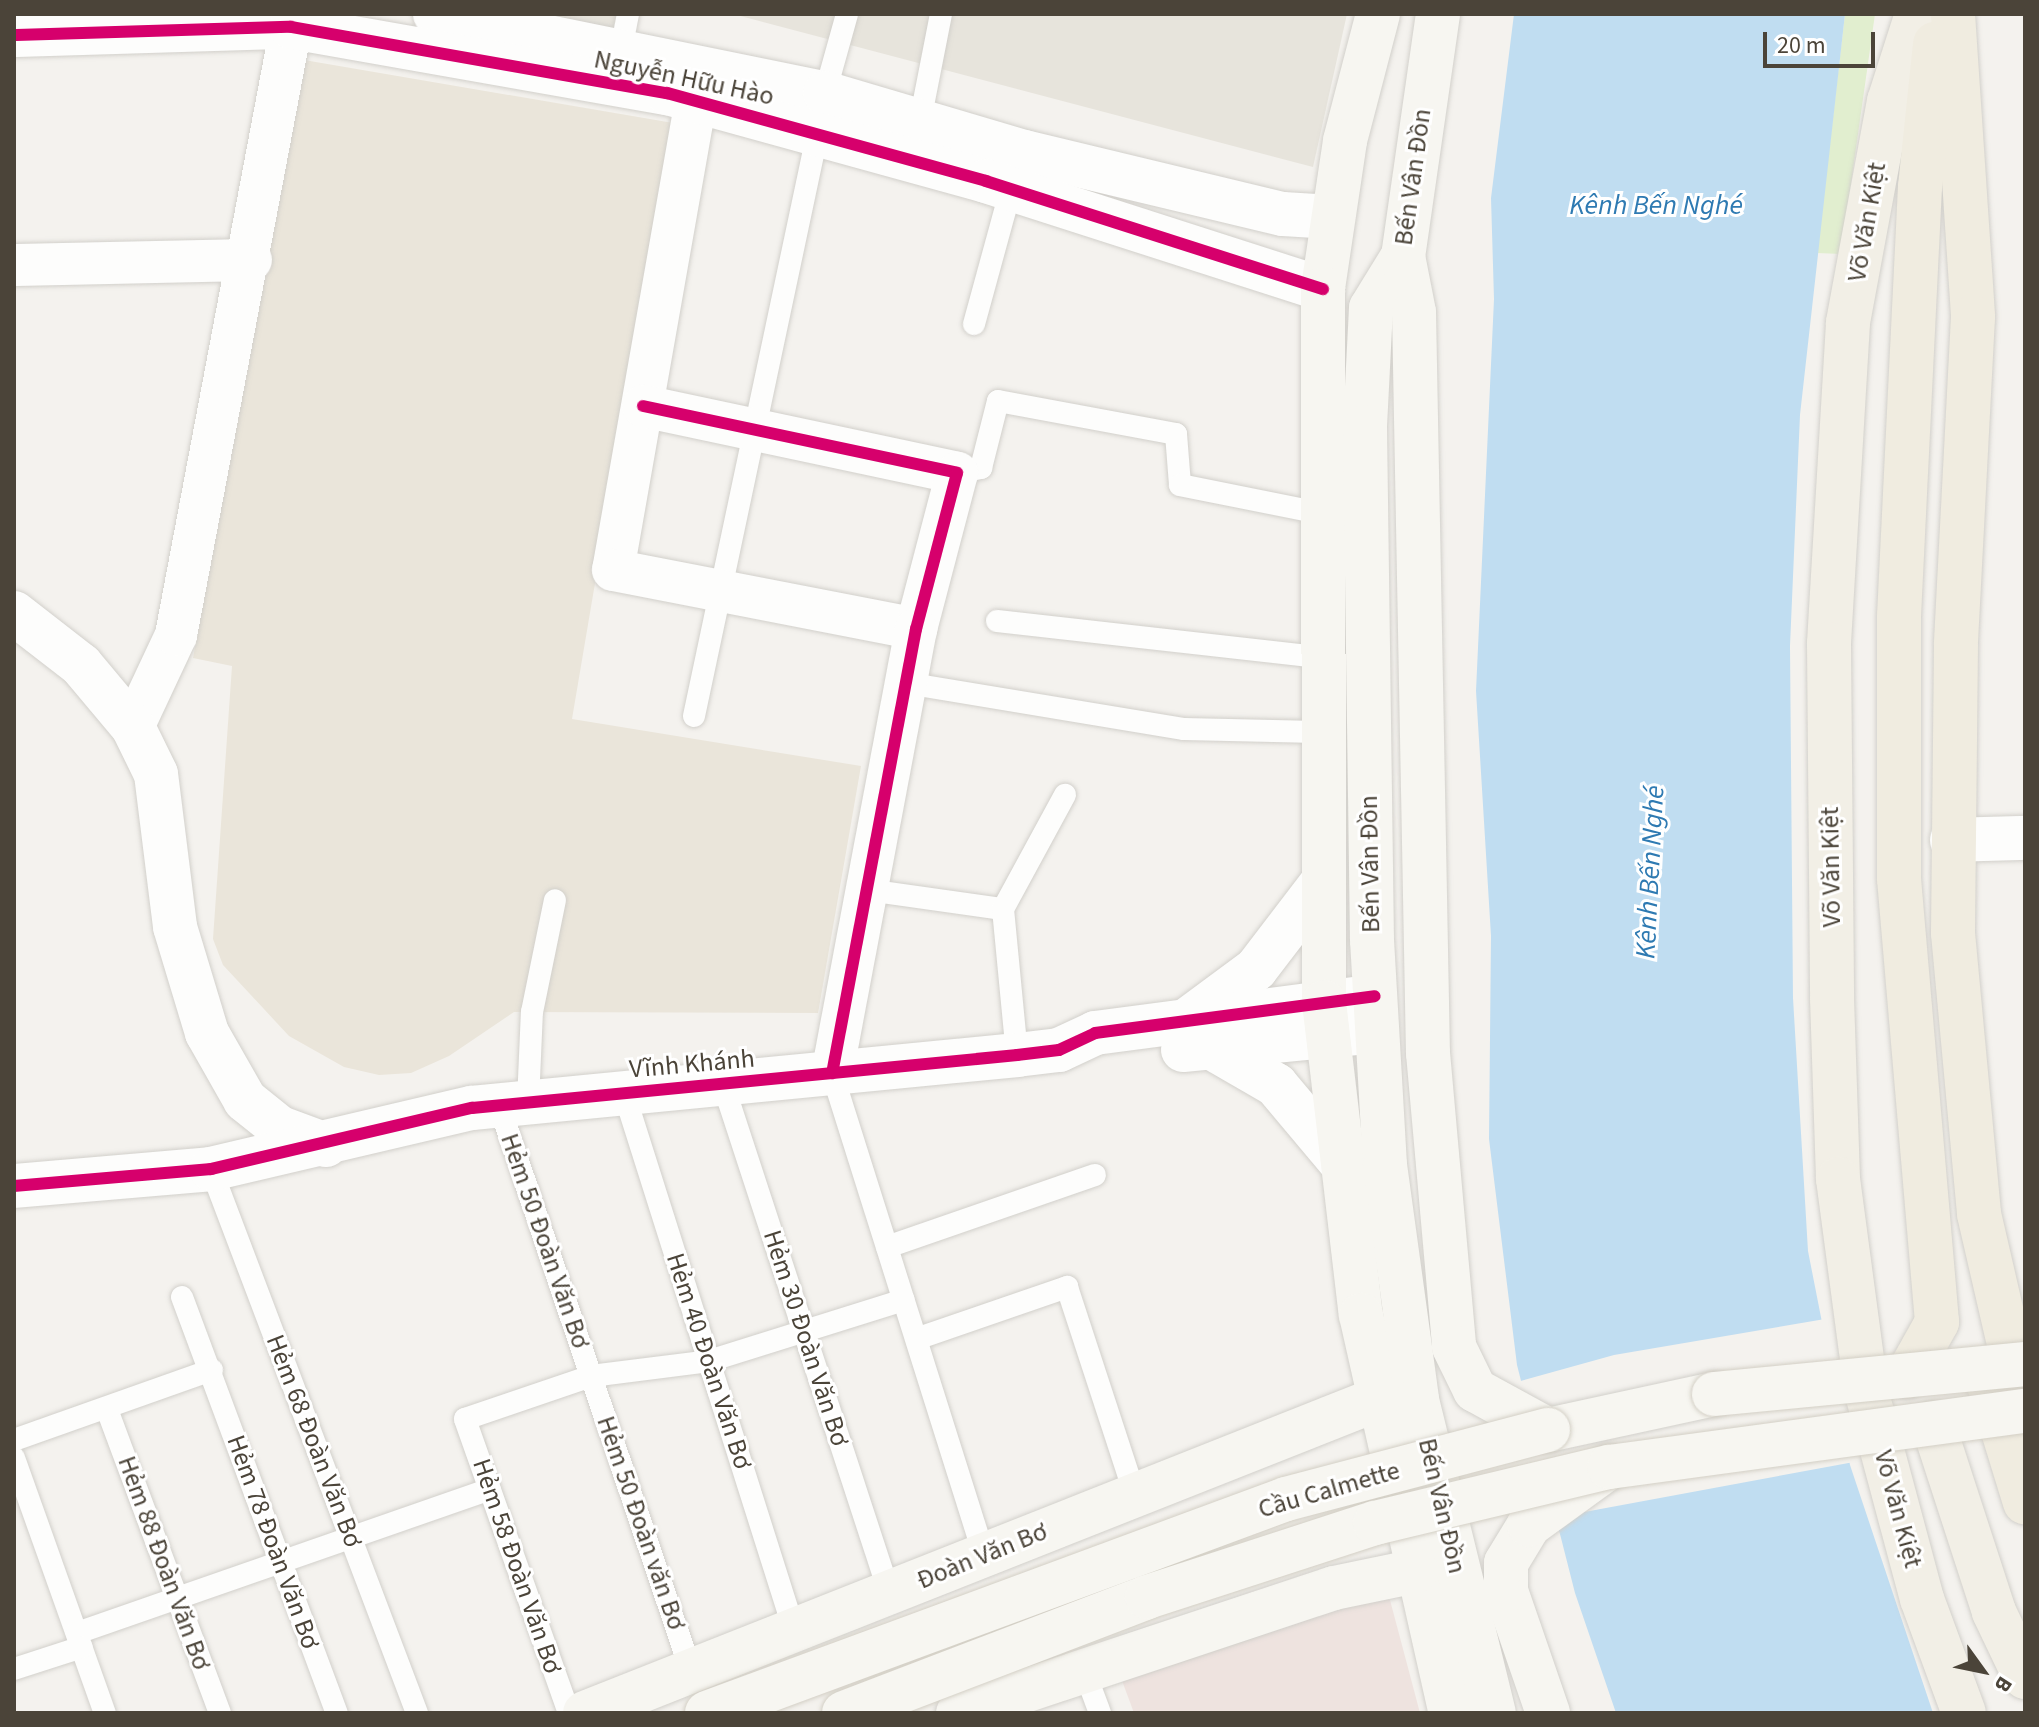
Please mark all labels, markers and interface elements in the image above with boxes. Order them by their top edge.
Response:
scale bar [1767,16,1879,66]
text: 20 m [1777,28,1826,63]
street label: Nguyễn Hữu Hào [591,44,777,112]
street label: Bến Vân Đồn [1388,107,1438,247]
street label: Võ Văn Kiệt [1841,160,1893,284]
water label: Kênh Bến Nghé [1569,188,1743,222]
water label: Kênh Bến Nghé [1629,784,1671,960]
street label: Bến Vân Đồn [1353,795,1387,933]
street label: Võ Văn Kiệt [1814,806,1848,928]
street label: Vĩnh Khánh [628,1043,756,1085]
street label: Hẻm 50 Đoàn Văn Bơ [494,1129,596,1353]
street label: Hẻm 30 Đoàn Văn Bơ [756,1226,856,1450]
street label: Hẻm 40 Đoàn Văn Bơ [659,1249,759,1473]
street label: Hẻm 68 Đoàn Văn Bơ [259,1330,369,1552]
street label: Hẻm 50 Đoàn văn Bơ [590,1412,692,1634]
street label: Hẻm 78 Đoàn Văn Bơ [220,1431,326,1653]
street label: Bến Vân Đồn [1411,1435,1473,1577]
street label: Võ Văn Kiệt [1867,1447,1929,1571]
street label: Hẻm 88 Đoàn Văn Bơ [111,1452,217,1674]
street label: Hẻm 58 Đoàn Văn Bơ [466,1454,568,1678]
street label: Cầu Calmette [1255,1455,1403,1525]
street label: Đoàn Văn Bơ [912,1516,1052,1596]
north arrow [1943,1631,2023,1711]
text: B [1986,1670,2020,1698]

